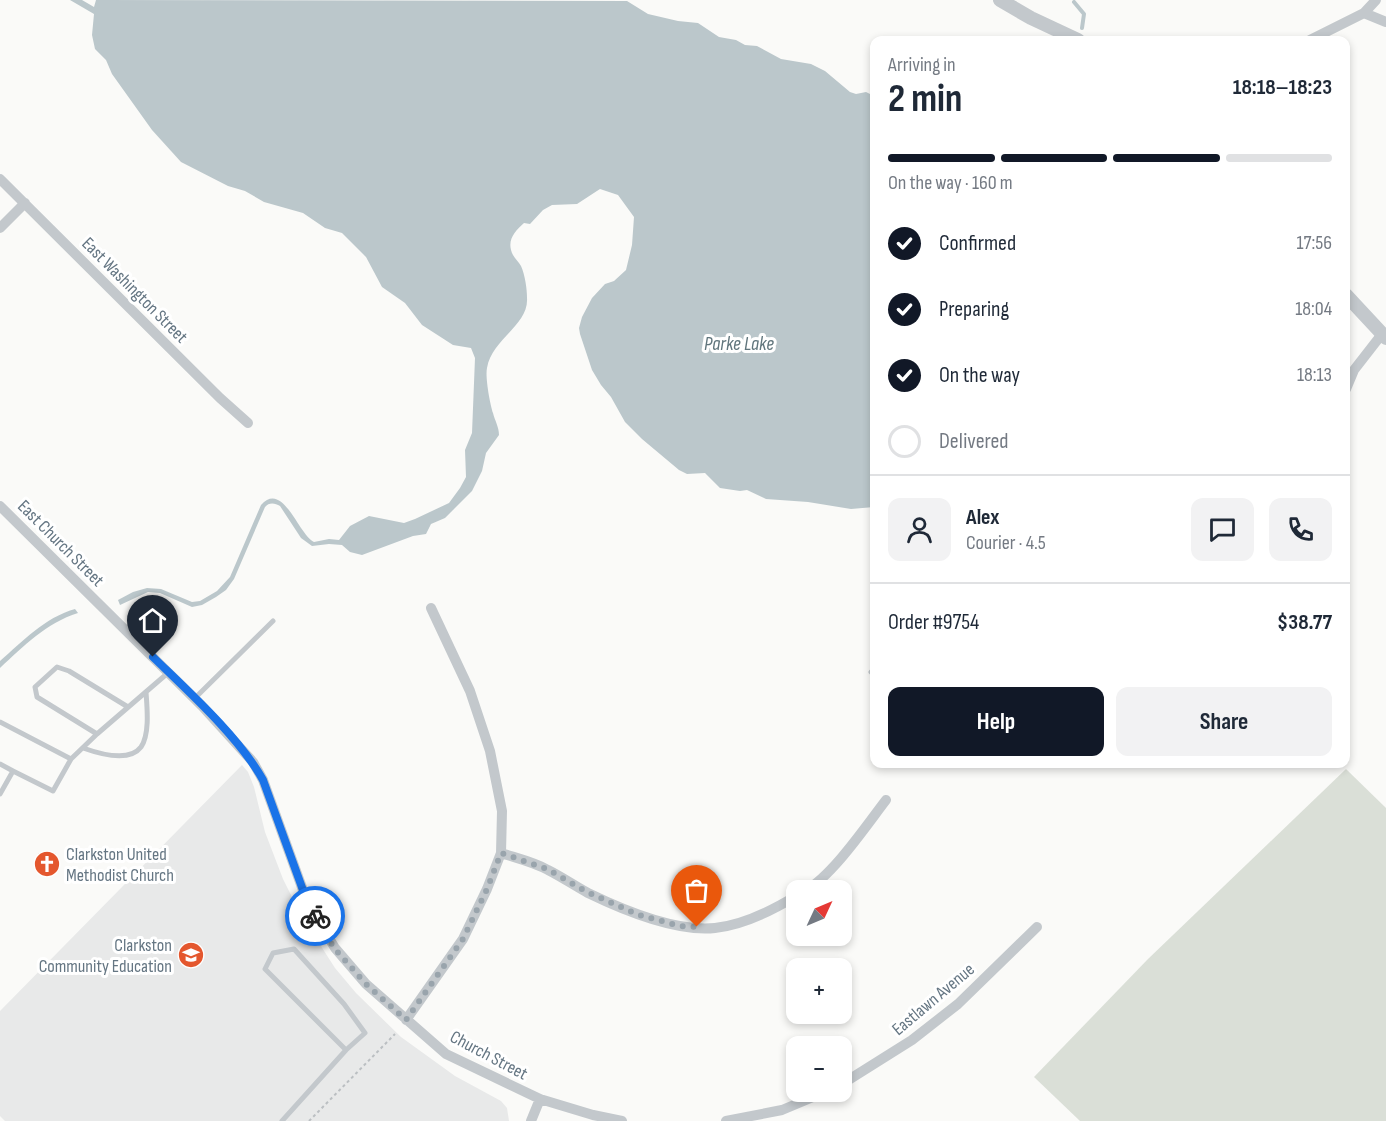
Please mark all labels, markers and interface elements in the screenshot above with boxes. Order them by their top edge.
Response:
text: Arriving in [888,53,956,77]
text: 18:18–18:23 [1233,74,1332,101]
text: 2 min [888,76,962,123]
text: On the way · 160 m [888,171,1013,195]
icon: check [888,227,921,260]
text: Confirmed [939,230,1016,257]
text: 17:56 [1297,231,1332,255]
street label: East Washington Street [77,233,192,348]
icon: check [888,293,921,326]
text: Preparing [939,296,1009,323]
text: 18:04 [1295,297,1332,321]
water label: Parke Lake [704,332,774,356]
icon: check [888,359,921,392]
text: On the way [939,362,1020,389]
text: 18:13 [1297,363,1332,387]
text: Delivered [939,428,1008,455]
street label: East Church Street [13,496,109,591]
button: person [888,498,951,561]
button: chat [1191,498,1254,561]
button: phone [1269,498,1332,561]
text: Alex [966,504,999,531]
text: Courier · 4.5 [966,531,1046,555]
pin [127,595,178,657]
icon: home [136,604,169,637]
text: Order #9754 [888,609,979,636]
text: $38.77 [1277,609,1332,636]
button: Help [888,687,1104,756]
button: Share [1116,687,1332,756]
place label: Clarkston United Methodist Church [66,844,174,886]
church icon: Clarkston United Methodist Church [32,849,62,879]
pin [671,865,722,927]
icon: bag [680,874,713,907]
north arrow [786,880,852,946]
map controls [786,880,852,1102]
courier [285,886,345,946]
icon: bike [299,900,332,933]
place label: Clarkston Community Education [39,935,172,977]
school or university icon: Clarkston Community Education [176,940,206,970]
button: + [786,958,852,1024]
street label: Eastlawn Avenue [888,959,979,1040]
street label: Church Street [446,1026,531,1085]
button: − [786,1036,852,1102]

